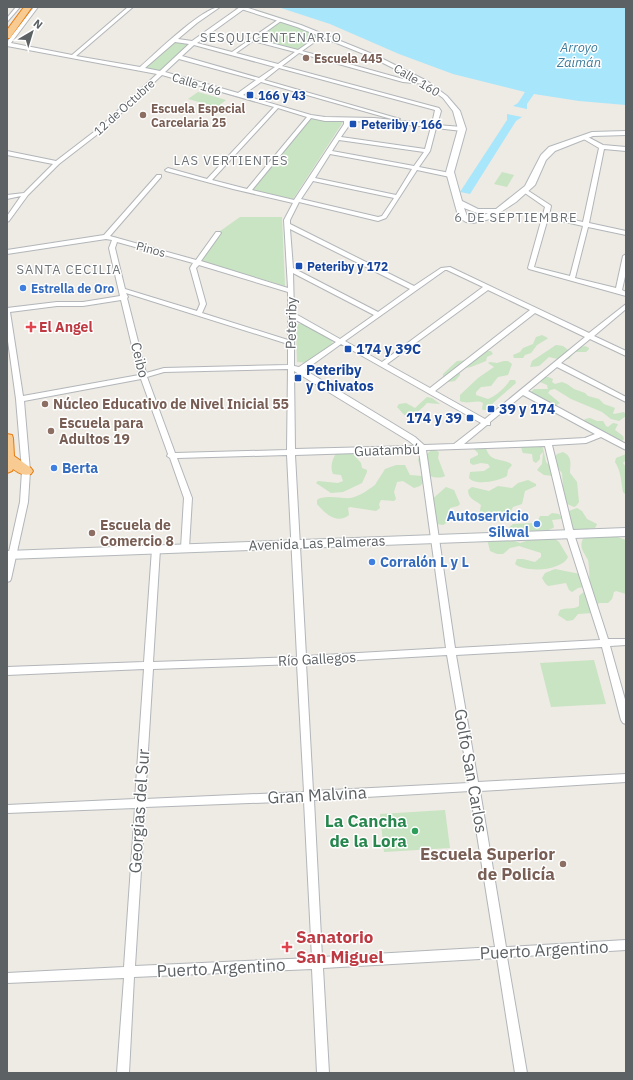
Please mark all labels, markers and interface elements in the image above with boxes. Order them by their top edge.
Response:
north arrow [12,12,52,52]
text: N [31,16,46,32]
district label: SESQUICENTENARIO [200,29,342,46]
water label: Arroyo Zaimán [556,39,601,71]
place label: Escuela 445 [314,51,382,66]
marker: Escuela 445 [301,53,311,63]
street label: Calle 160 [391,60,443,100]
street label: Calle 166 [170,69,224,99]
street label: 12 de Octubre [90,75,158,138]
place label: 166 y 43 [258,88,306,103]
marker: 166 y 43 [245,90,255,100]
place label: Escuela Especial Carcelaria 25 [151,101,246,130]
marker: Escuela Especial Carcelaria 25 [138,110,148,120]
place label: Peteriby y 166 [361,117,442,132]
marker: Peteriby y 166 [348,119,358,129]
district label: LAS VERTIENTES [173,152,289,169]
district label: 6 DE SEPTIEMBRE [454,209,578,226]
street label: Pinos [135,238,167,260]
place label: Peteriby y 172 [307,259,388,274]
district label: SANTA CECILIA [16,261,122,278]
marker: Peteriby y 172 [294,261,304,271]
place label: Estrella de Oro [31,281,114,296]
marker: Estrella de Oro [18,283,28,293]
street label: Peteriby [282,297,300,349]
place label: El Angel [39,318,93,336]
marker: El Angel [26,322,36,332]
street label: Ceibo [127,340,153,380]
place label: 174 y 39C [356,340,421,358]
marker: 174 y 39C [343,344,353,354]
place label: Peteriby y Chivatos [306,361,374,395]
marker: Peteriby y Chivatos [293,373,303,383]
place label: Núcleo Educativo de Nivel Inicial 55 [53,395,289,413]
marker: Núcleo Educativo de Nivel Inicial 55 [40,399,50,409]
place label: 39 y 174 [499,400,555,418]
marker: 39 y 174 [486,404,496,414]
place label: 174 y 39 [406,409,462,427]
marker: 174 y 39 [465,413,475,423]
place label: Escuela para Adultos 19 [59,414,143,448]
marker: Escuela para Adultos 19 [46,426,56,436]
street label: Guatambú [354,440,420,460]
place label: Berta [62,459,98,477]
marker: Berta [49,463,59,473]
place label: Autoservicio Silwal [447,507,529,541]
place label: Escuela de Comercio 8 [100,516,174,550]
marker: Autoservicio Silwal [532,519,542,529]
marker: Escuela de Comercio 8 [87,528,97,538]
street label: Avenida Las Palmeras [248,532,386,554]
place label: Corralón L y L [380,553,469,571]
marker: Corralón L y L [367,557,377,567]
street label: Río Gallegos [278,648,357,670]
street label: Golfo San Carlos [449,707,493,835]
street label: Georgias del Sur [124,748,154,874]
street label: Gran Malvina [267,781,367,809]
place label: La Cancha de la Lora [325,810,407,852]
marker: La Cancha de la Lora [410,826,420,836]
place label: Escuela Superior de Policía [420,843,555,885]
marker: Escuela Superior de Policía [558,859,568,869]
place label: Sanatorio San Miguel [296,926,383,968]
street label: Puerto Argentino [479,936,609,964]
marker: Sanatorio San Miguel [281,941,293,953]
street label: Puerto Argentino [156,954,286,982]

